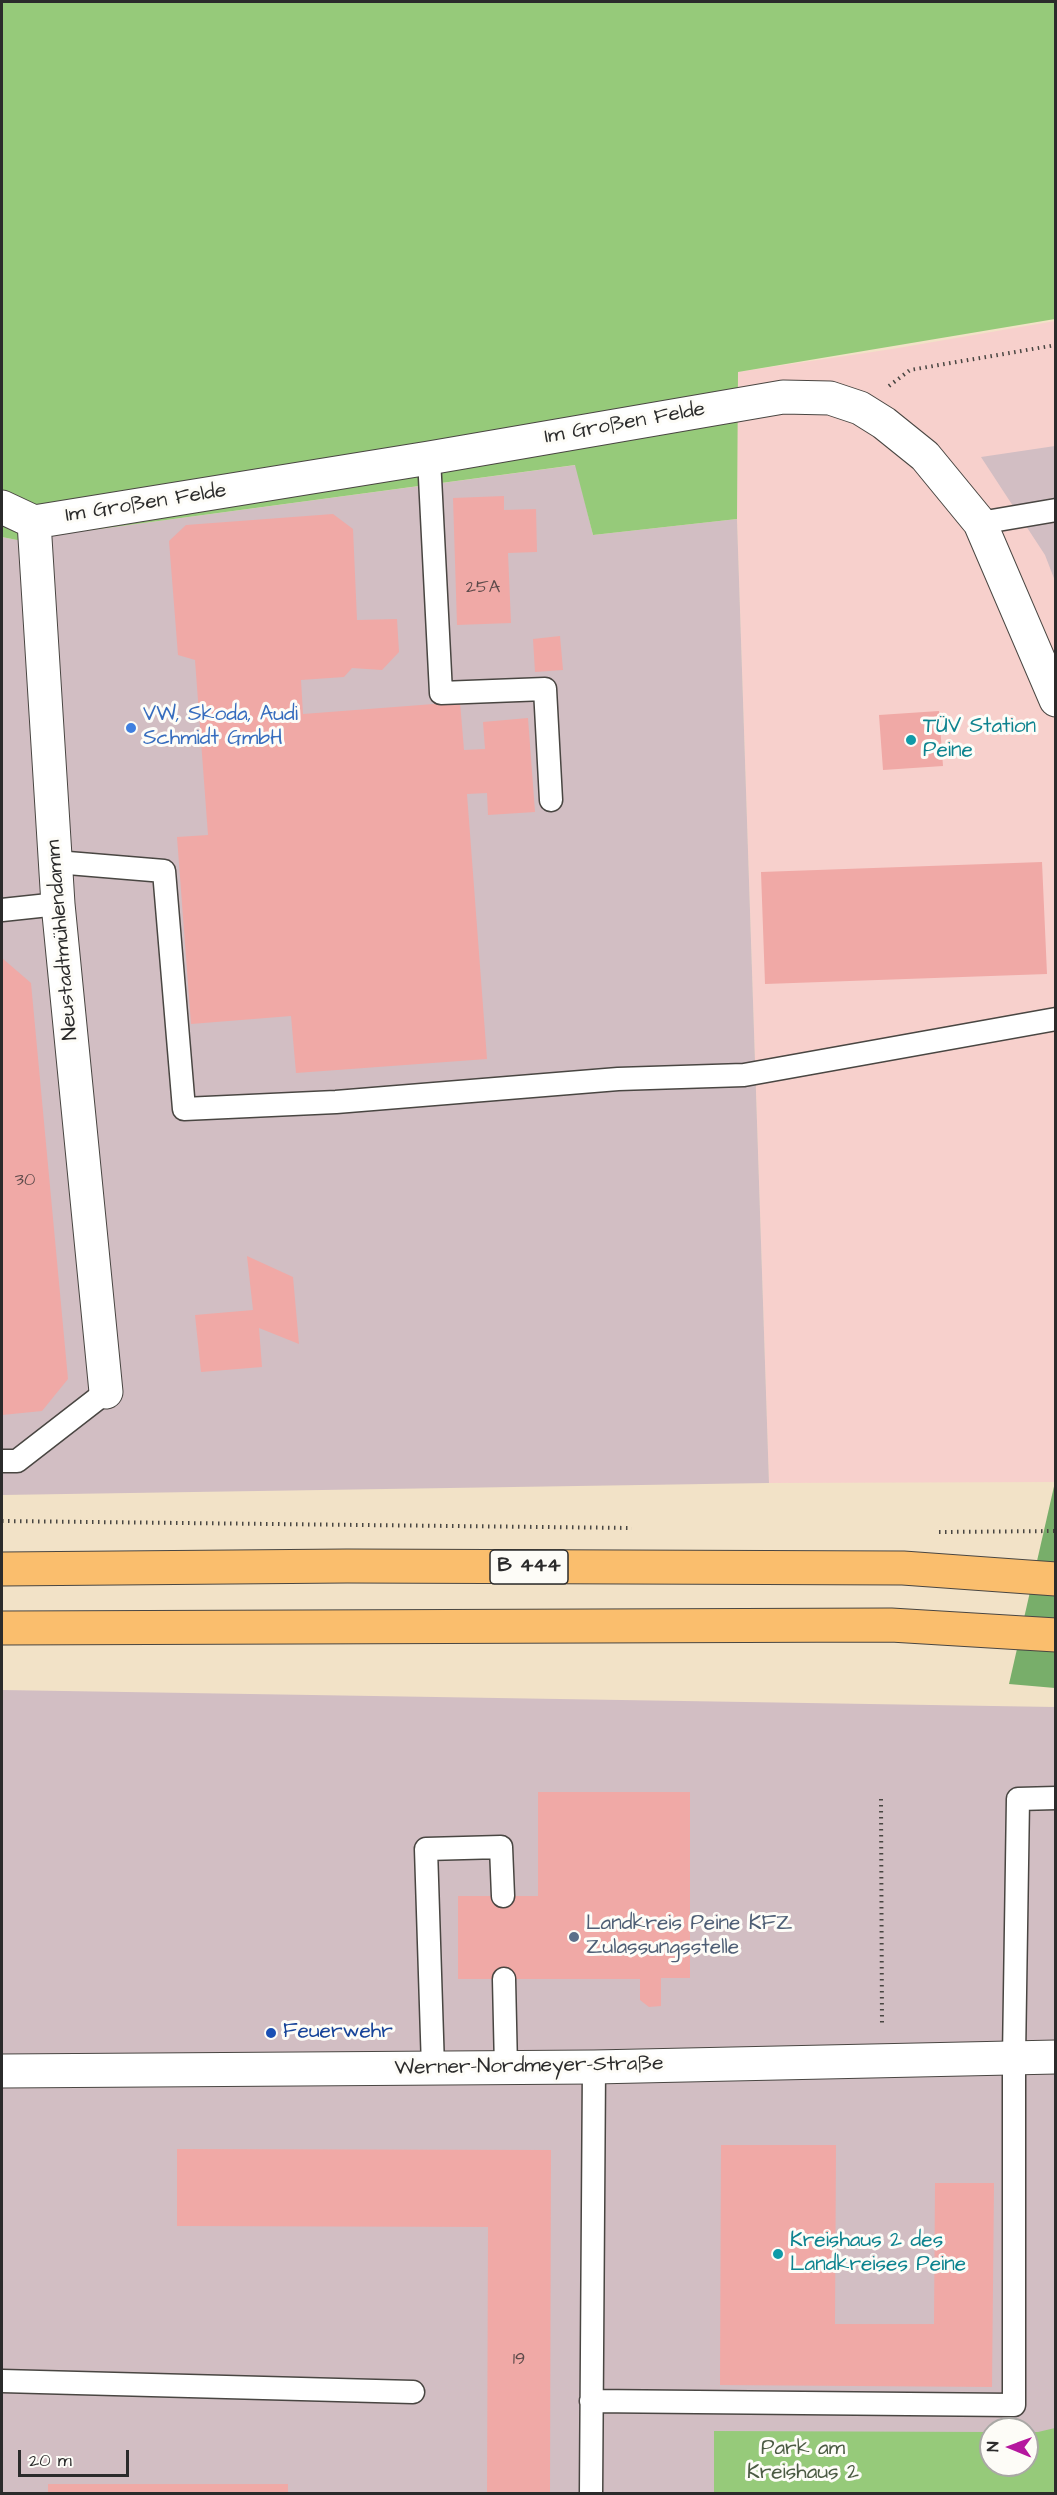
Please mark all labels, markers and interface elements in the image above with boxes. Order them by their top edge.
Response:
street label: Im Großen Felde [543,397,707,451]
street label: Im Großen Felde [64,479,228,529]
house number: 25A [466,577,500,599]
place label: VW, Skoda, Audi Schmidt GmbH [143,703,298,753]
place label: TÜV Station Peine [923,715,1036,765]
marker: VW, Skoda, Audi Schmidt GmbH [124,721,138,735]
marker: TÜV Station Peine [904,733,918,747]
street label: Neustadtmühlendamm [42,839,84,1041]
house number: 30 [15,1170,35,1192]
road number: B 444 [490,1550,568,1584]
place label: Landkreis Peine KFZ Zulassungsstelle [586,1912,792,1962]
marker: Landkreis Peine KFZ Zulassungsstelle [567,1930,581,1944]
place label: Feuerwehr [283,2020,393,2046]
marker: Feuerwehr [264,2026,278,2040]
street label: Werner-Nordmeyer-Straße [394,2052,664,2082]
place label: Kreishaus 2 des Landkreises Peine [790,2229,966,2279]
marker: Kreishaus 2 des Landkreises Peine [771,2247,785,2261]
house number: 19 [513,2349,525,2371]
north arrow [979,2417,1039,2477]
park label: Park am Kreishaus 2 [747,2437,859,2487]
scale bar [21,2438,132,2476]
text: N [982,2442,1004,2452]
text: 20 m [29,2448,72,2473]

